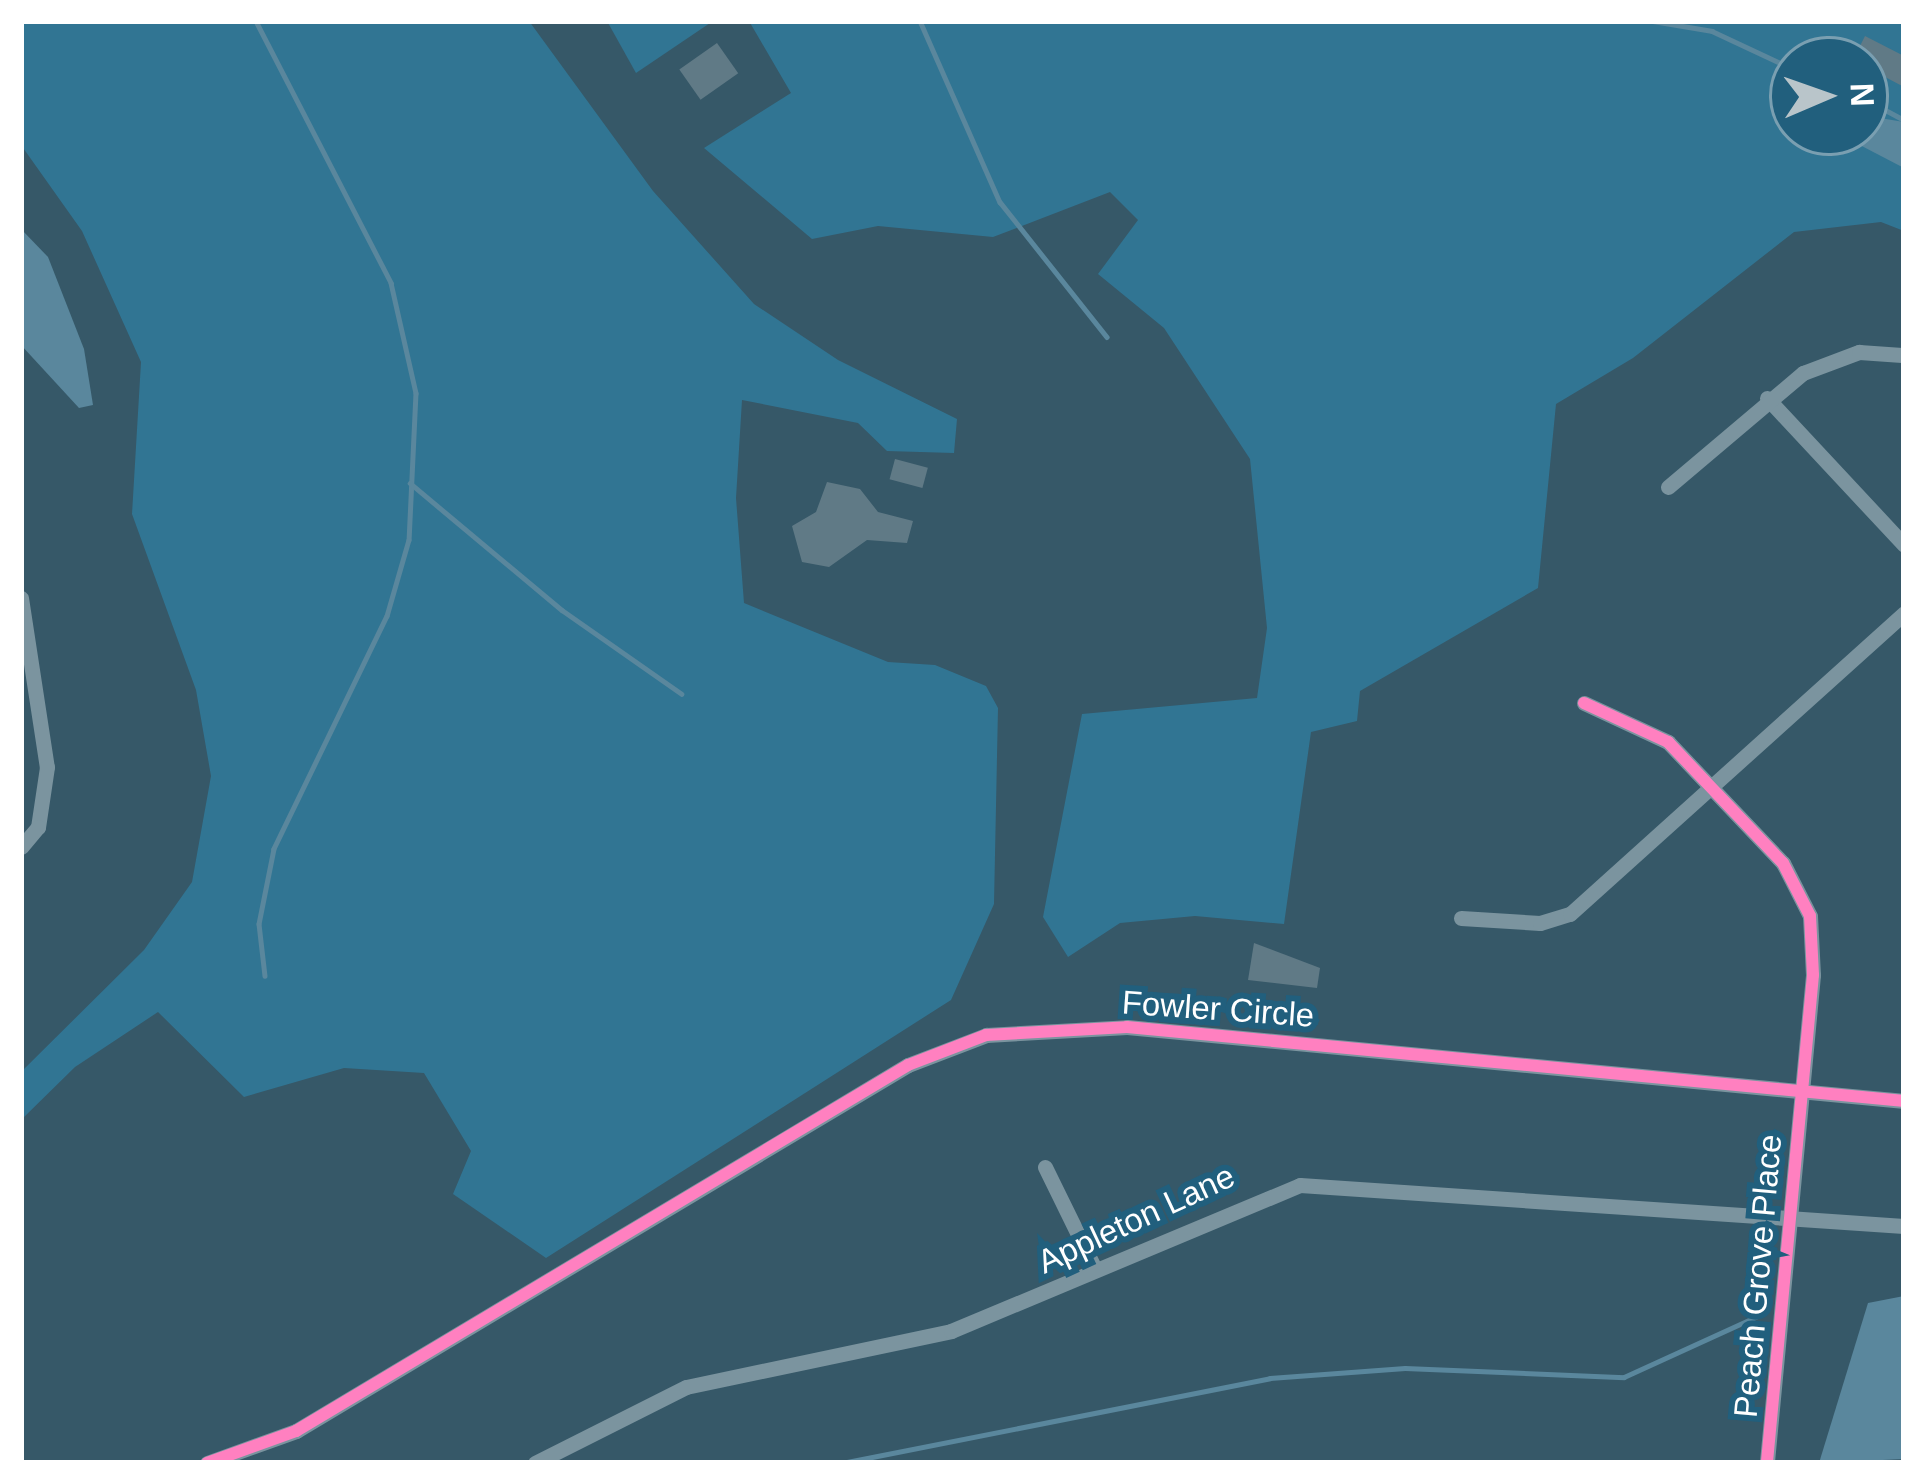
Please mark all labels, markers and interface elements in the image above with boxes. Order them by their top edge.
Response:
north arrow [1769,36,1889,156]
text: N [1844,82,1881,107]
street label: Fowler Circle [1121,983,1315,1035]
street label: Peach Grove Place [1726,1133,1790,1419]
street label: Appleton Lane [1031,1156,1241,1282]

